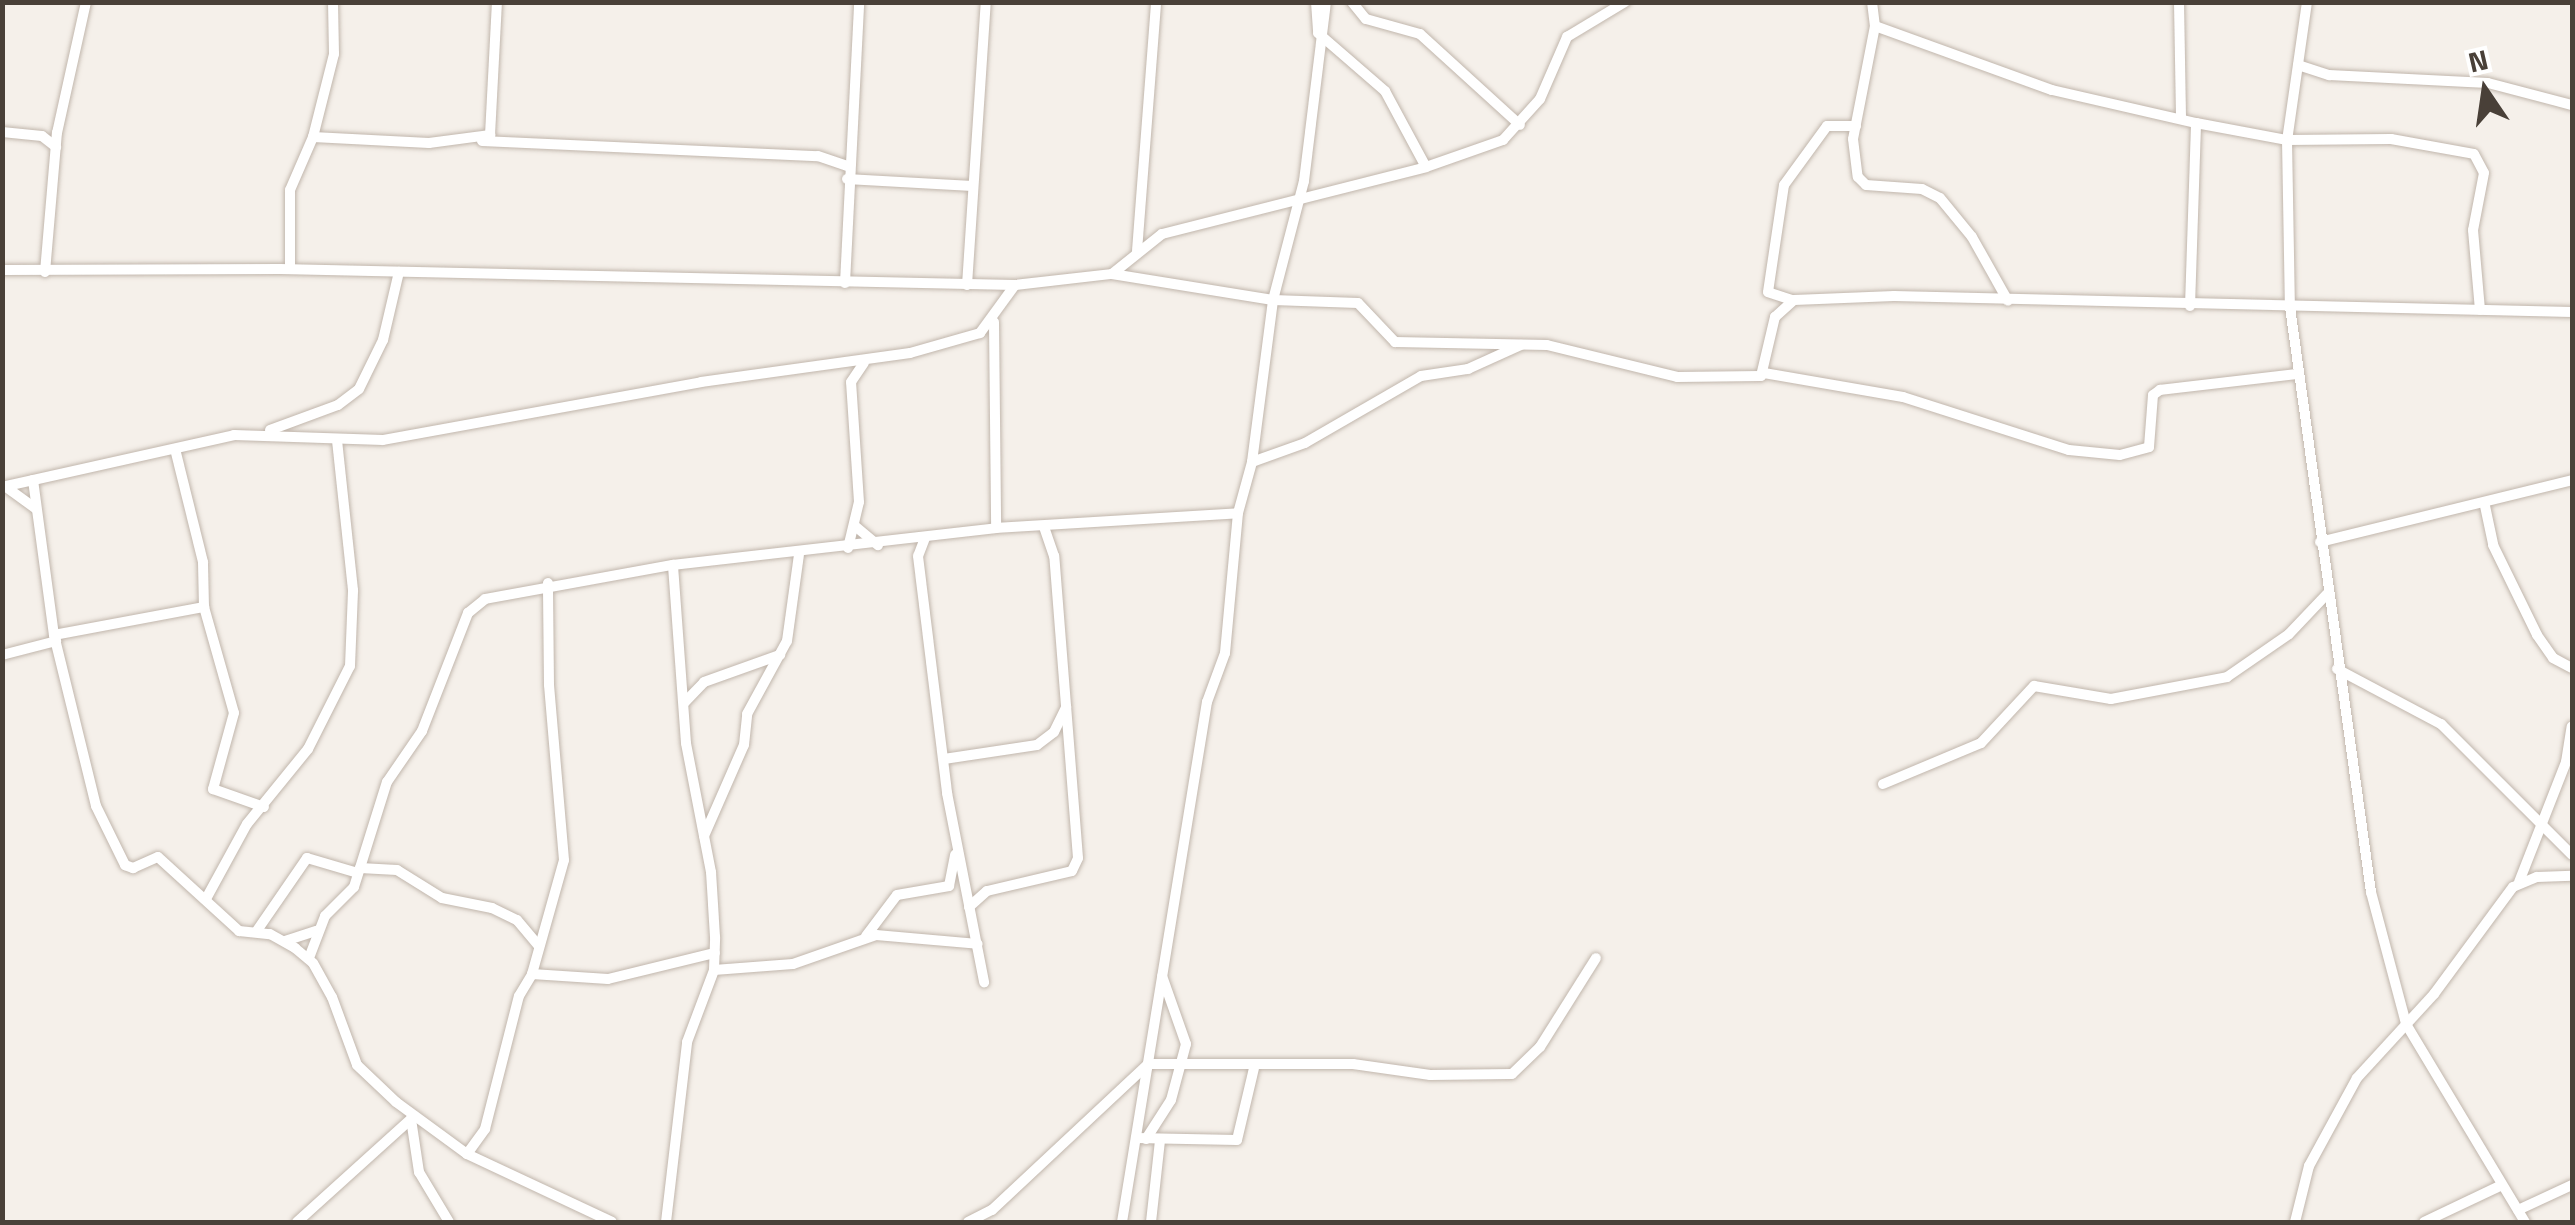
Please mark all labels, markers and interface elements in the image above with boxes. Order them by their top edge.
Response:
text: N [2464,37,2492,83]
north arrow [2435,40,2535,140]

